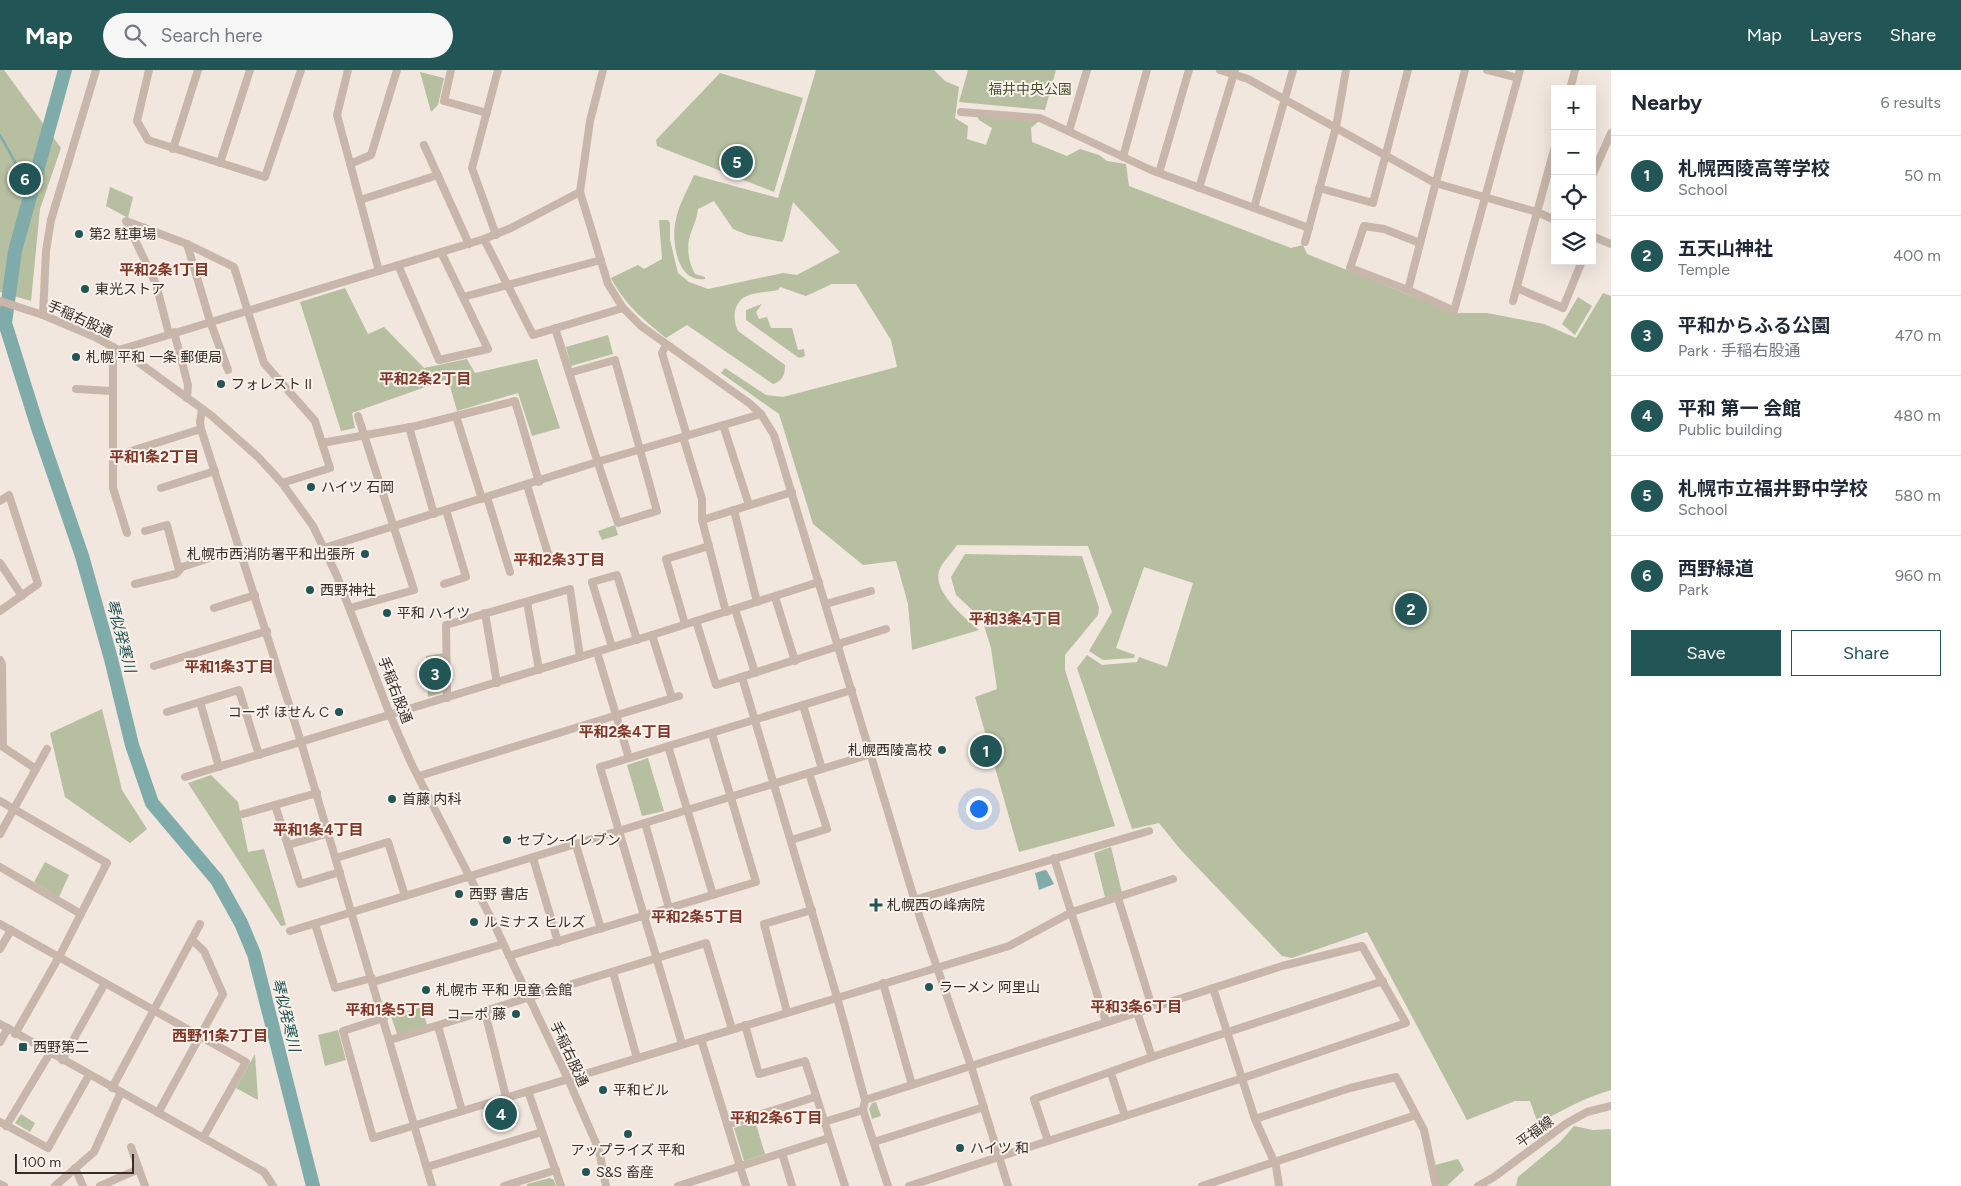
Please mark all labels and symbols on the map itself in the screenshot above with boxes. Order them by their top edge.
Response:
park label: 福井中央公園 [988,81,1072,98]
pin: 5 [721,143,753,181]
pin: 6 [9,160,41,198]
place label: 第2 駐車場 [89,226,156,243]
marker: 第2 駐車場 [73,228,85,240]
district label: 平和2条1丁目 [119,261,209,279]
place label: 東光ストア [95,281,165,298]
marker: 東光ストア [79,283,91,295]
street label: 手稲右股通 [45,297,115,341]
place label: 札幌 平和 一条 郵便局 [86,349,222,366]
marker: 札幌 平和 一条 郵便局 [70,351,82,363]
district label: 平和2条2丁目 [379,370,471,388]
place label: フォレスト II [231,376,312,393]
marker: フォレスト II [215,378,227,390]
district label: 平和1条2丁目 [109,448,199,466]
place label: ハイツ 石岡 [321,479,394,496]
marker: ハイツ 石岡 [305,481,317,493]
place label: 札幌市西消防署平和出張所 [187,546,355,563]
marker: 札幌市西消防署平和出張所 [359,548,371,560]
district label: 平和2条3丁目 [513,551,605,569]
place label: 西野神社 [320,582,376,599]
marker: 西野神社 [304,584,316,596]
pin: 2 [1395,590,1427,628]
water label: 琴似発寒川 [103,597,140,676]
place label: 平和 ハイツ [397,605,470,622]
marker: 平和 ハイツ [381,607,393,619]
district label: 平和3条4丁目 [969,610,1061,628]
street label: 手稲右股通 [375,654,415,726]
pin: 3 [419,655,451,693]
district label: 平和1条3丁目 [184,658,274,676]
place label: コーポ ほせん C [228,704,329,721]
marker: コーポ ほせん C [333,706,345,718]
district label: 平和2条4丁目 [578,723,672,741]
pin: 1 [970,732,1002,770]
place label: 札幌西陵高校 [848,742,932,759]
marker: 札幌西陵高校 [936,744,948,756]
place label: 首藤 内科 [402,791,461,808]
marker: 首藤 内科 [386,793,398,805]
your location [966,796,992,822]
district label: 平和1条4丁目 [273,821,363,839]
place label: セブン-イレブン [517,832,621,849]
marker: セブン-イレブン [501,834,513,846]
place label: 西野 書店 [469,886,528,903]
marker: 西野 書店 [453,888,465,900]
place label: 札幌西の峰病院 [887,897,985,914]
marker: 札幌西の峰病院 [869,898,883,912]
district label: 平和2条5丁目 [651,908,743,926]
place label: ルミナス ヒルズ [484,914,585,931]
marker: ルミナス ヒルズ [468,916,480,928]
water label: 琴似発寒川 [268,976,304,1055]
place label: ラーメン 阿里山 [939,979,1040,996]
marker: ラーメン 阿里山 [923,981,935,993]
place label: 札幌市 平和 児童 会館 [436,982,572,999]
marker: 札幌市 平和 児童 会館 [420,984,432,996]
district label: 平和3条6丁目 [1090,998,1182,1016]
district label: 平和1条5丁目 [345,1001,435,1019]
place label: コーポ 藤 [447,1006,506,1023]
marker: コーポ 藤 [510,1008,522,1020]
street label: 手稲右股通 [547,1019,591,1089]
district label: 西野11条7丁目 [172,1027,268,1045]
place label: 西野第二 [33,1039,89,1056]
marker: 西野第二 [17,1041,29,1053]
place label: 平和ビル [613,1082,669,1099]
marker: 平和ビル [597,1084,609,1096]
pin: 4 [485,1095,517,1133]
district label: 平和2条6丁目 [730,1109,822,1127]
street label: 平福線 [1513,1113,1557,1151]
marker: アップライズ 平和 [622,1128,634,1140]
place label: ハイツ 和 [970,1140,1029,1157]
place label: アップライズ 平和 [570,1142,686,1159]
marker: ハイツ 和 [954,1142,966,1154]
scale bar [15,1151,134,1174]
place label: S&S 畜産 [596,1164,654,1181]
marker: S&S 畜産 [580,1166,592,1178]

